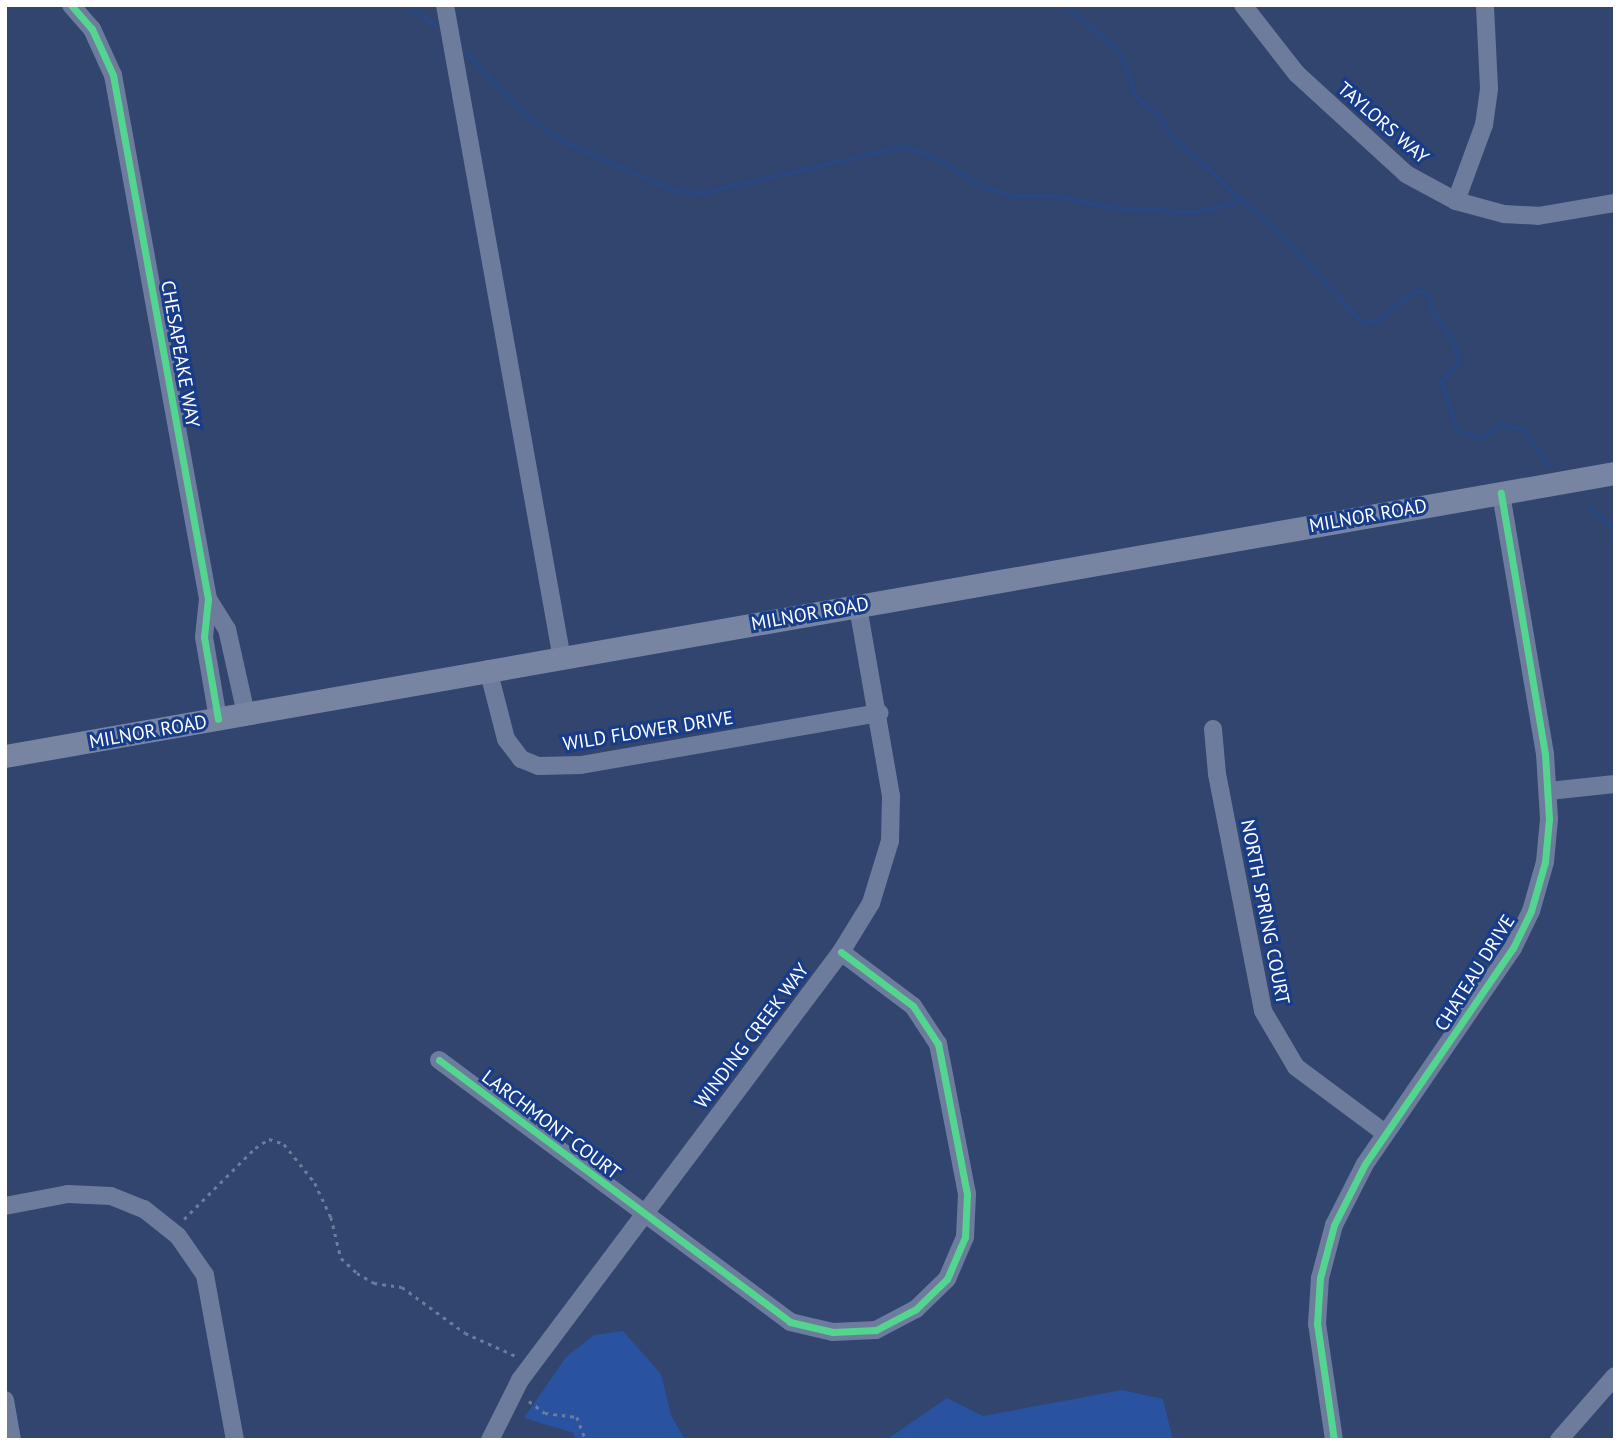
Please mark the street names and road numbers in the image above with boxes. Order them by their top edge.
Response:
street label: TAYLORS WAY [1333,77,1433,169]
street label: CHESAPEAKE WAY [156,278,204,430]
street label: MILNOR ROAD [1307,494,1429,538]
street label: MILNOR ROAD [749,592,871,636]
street label: WILD FLOWER DRIVE [561,706,735,756]
street label: MILNOR ROAD [87,710,209,754]
street label: NORTH SPRING COURT [1236,818,1294,1006]
street label: CHATEAU DRIVE [1430,911,1520,1035]
street label: WINDING CREEK WAY [690,959,814,1113]
street label: LARCHMONT COURT [477,1065,625,1185]

